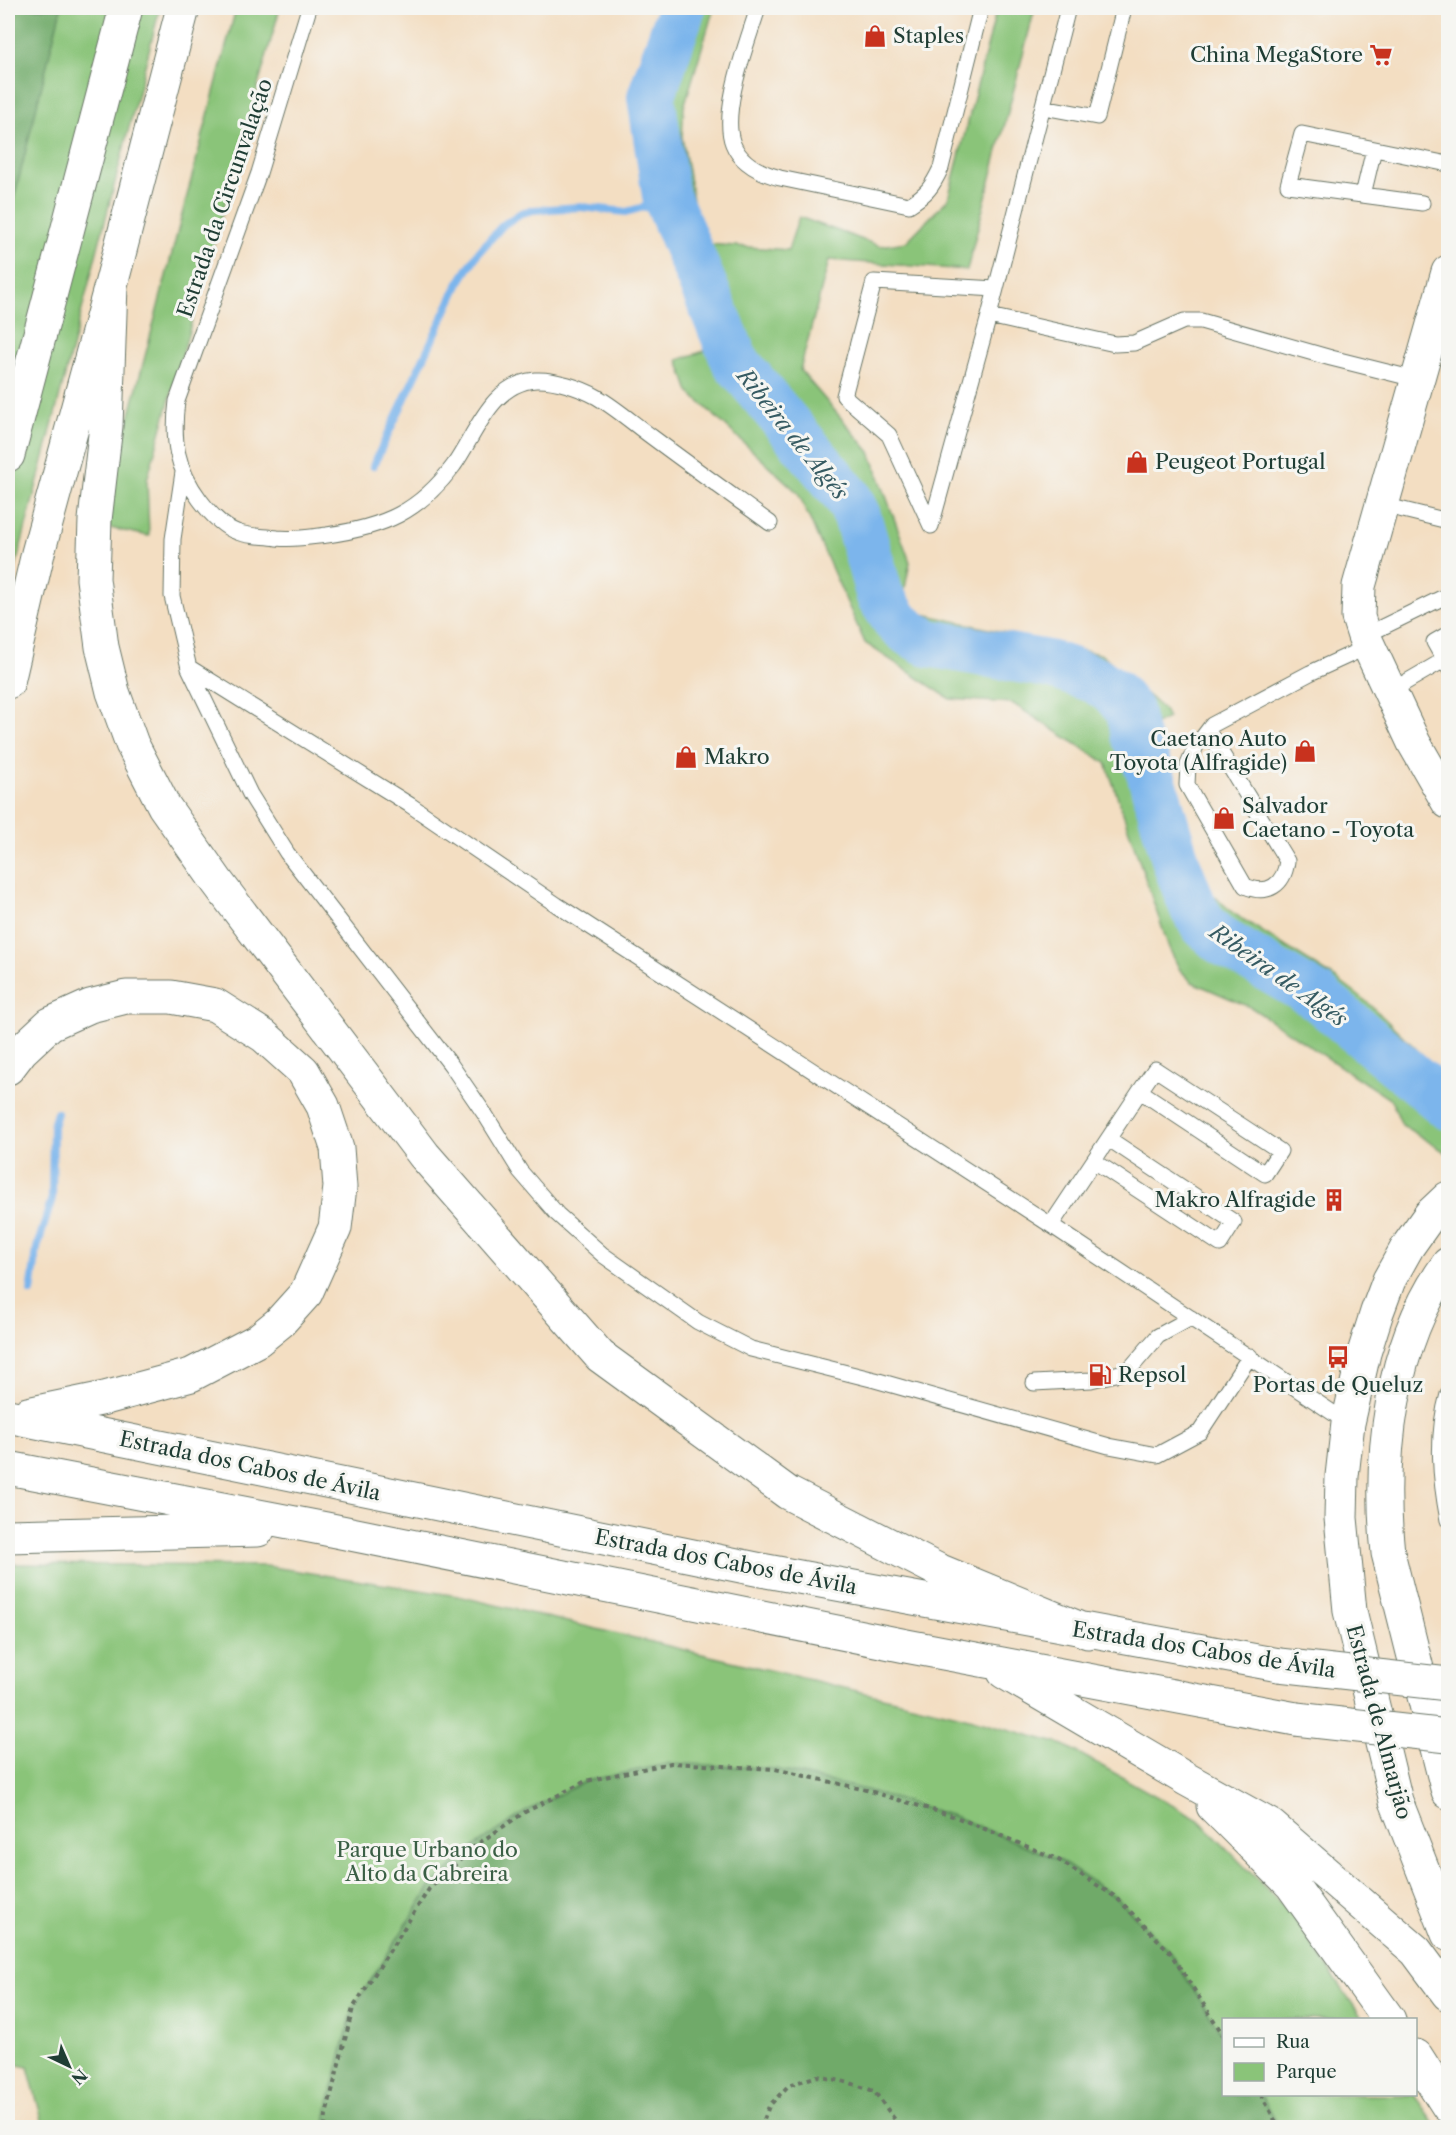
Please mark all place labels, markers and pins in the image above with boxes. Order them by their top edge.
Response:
shop icon: Staples [862,23,888,49]
place label: Staples [893,23,964,48]
place label: China MegaStore [1190,42,1363,67]
supermarket icon: China MegaStore [1368,42,1394,68]
shop icon: Peugeot Portugal [1124,449,1150,475]
place label: Peugeot Portugal [1155,449,1325,474]
place label: Caetano Auto Toyota (Alfragide) [1110,726,1287,775]
shop icon: Caetano Auto Toyota (Alfragide) [1292,738,1318,764]
shop icon: Makro [673,744,699,770]
place label: Makro [704,744,770,769]
place label: Salvador Caetano - Toyota [1242,793,1415,842]
shop icon: Salvador Caetano - Toyota [1211,805,1237,831]
place label: Makro Alfragide [1154,1187,1316,1212]
building icon: Makro Alfragide [1321,1187,1347,1213]
bus stop icon: Portas de Queluz [1325,1344,1351,1370]
fuel station icon: Repsol [1087,1362,1113,1388]
place label: Repsol [1118,1362,1186,1387]
place label: Portas de Queluz [1253,1372,1423,1397]

